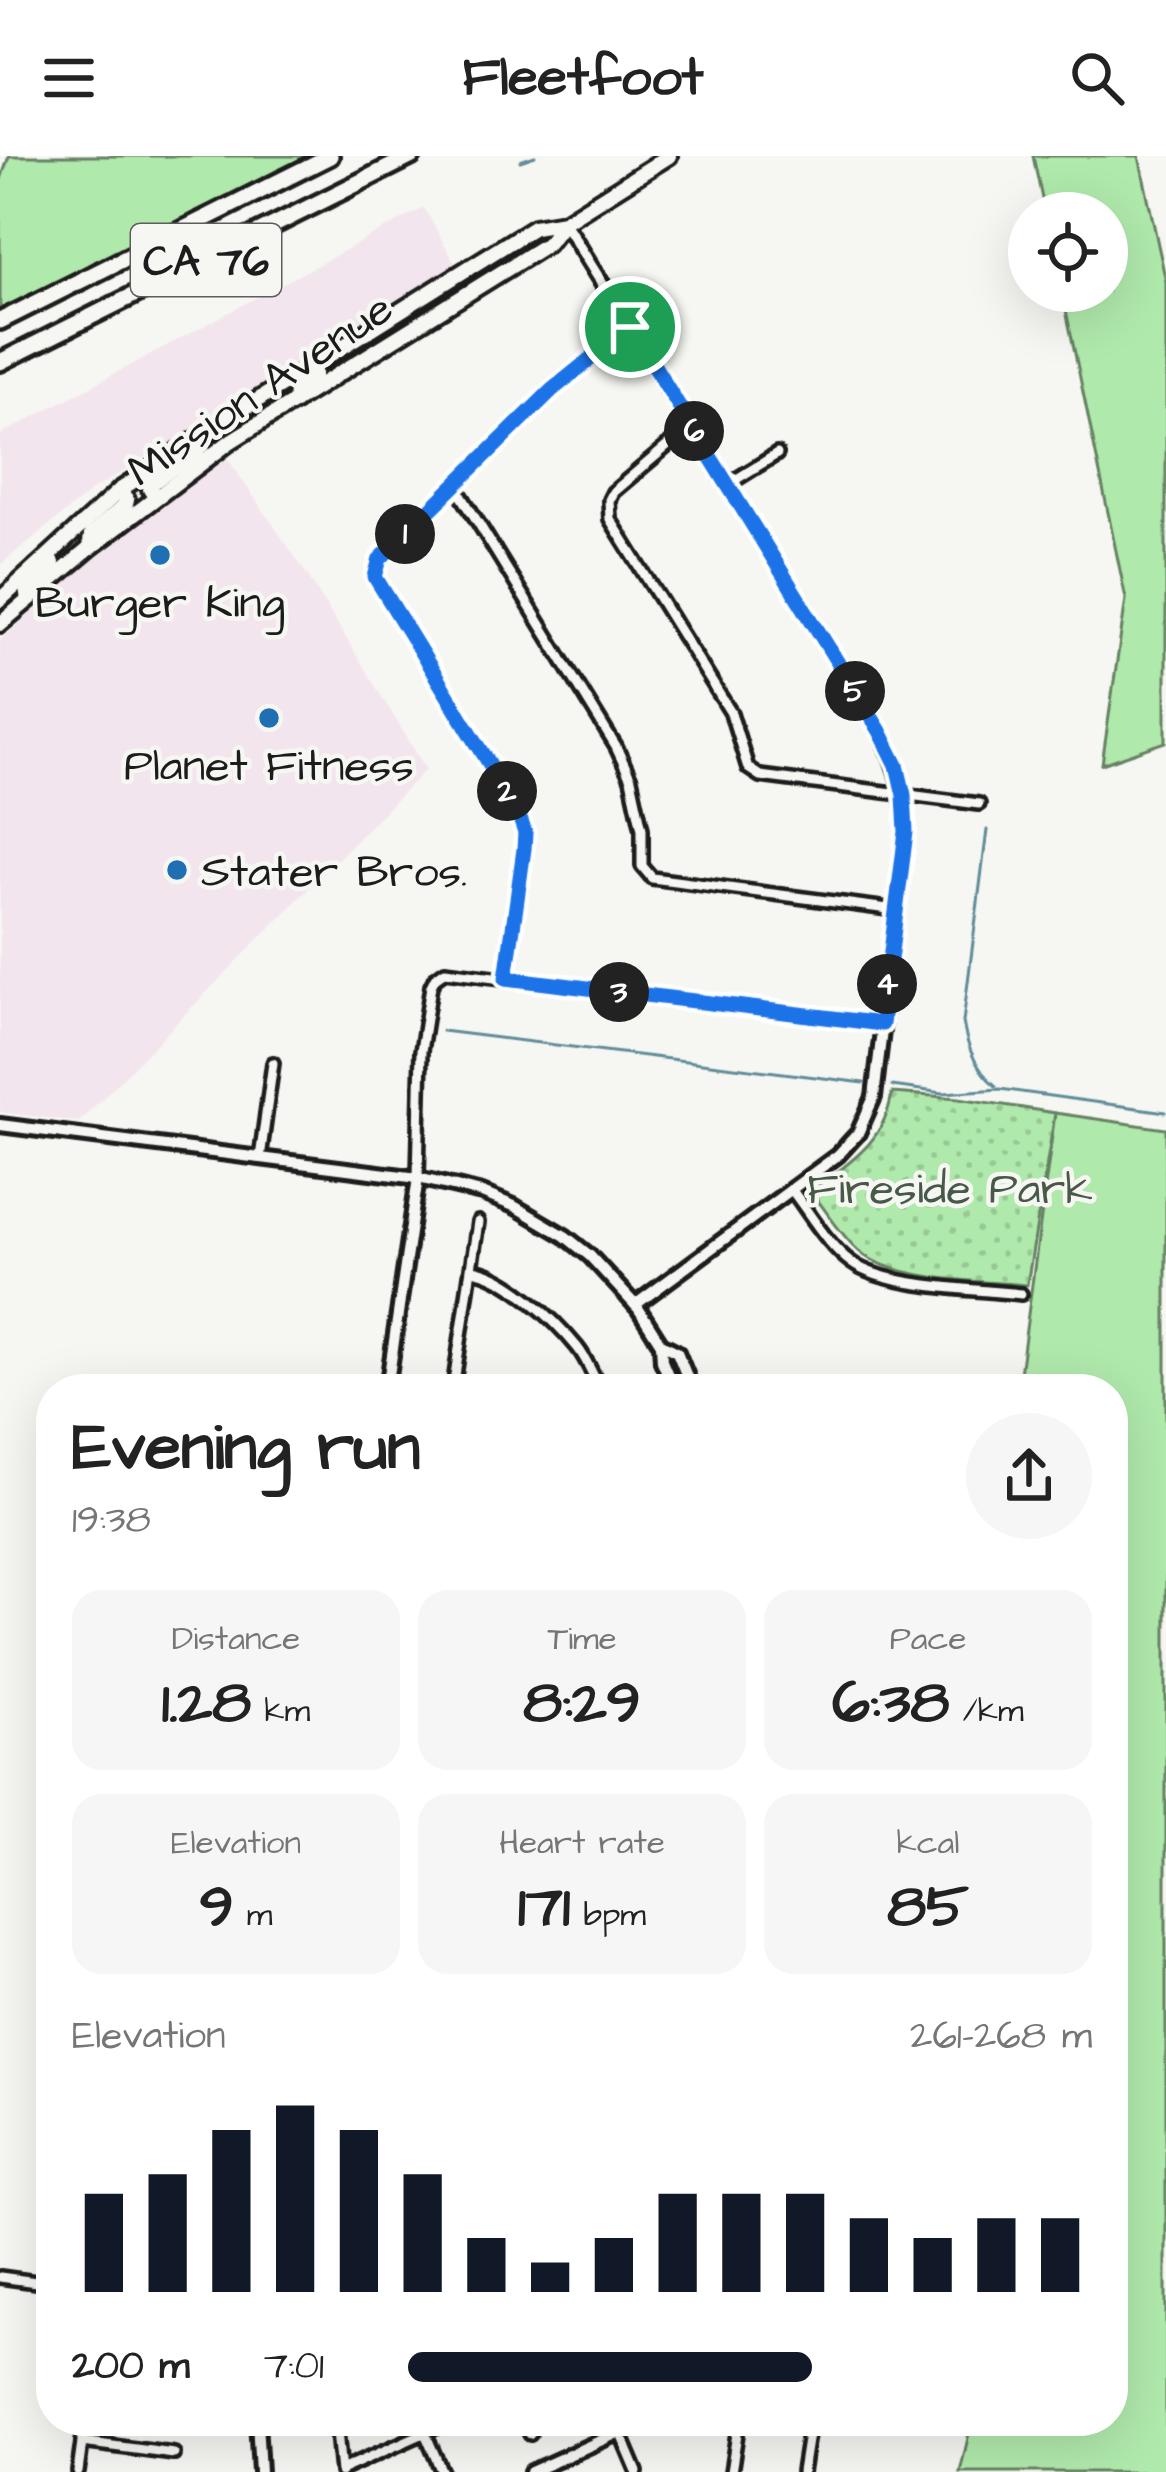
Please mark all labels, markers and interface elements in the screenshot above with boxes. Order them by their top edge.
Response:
text: Fleetfoot [463,41,703,116]
icon: menu [36,45,102,111]
icon: search [1064,45,1130,111]
map controls [1008,192,1128,312]
button: locate [1008,192,1128,312]
road number: CA 76 [131,224,281,296]
pin [579,276,681,378]
street label: Mission Avenue [116,279,406,502]
icon: arrive [597,294,663,360]
pin: 6 [664,401,724,461]
text: 6 [684,408,704,454]
pin: 1 [375,504,435,564]
text: 1 [403,511,407,557]
marker: Burger King [147,542,173,568]
place label: Burger King [35,573,285,635]
pin: 5 [825,661,885,721]
text: 5 [843,668,867,714]
marker: Planet Fitness [256,705,282,731]
place label: Planet Fitness [124,736,414,798]
pin: 2 [477,761,537,821]
text: 2 [498,768,516,814]
place label: Stater Bros. [201,842,467,904]
marker: Stater Bros. [164,857,190,883]
pin: 4 [857,954,917,1014]
text: 4 [876,961,898,1007]
pin: 3 [589,962,649,1022]
text: 3 [611,969,627,1015]
park label: Fireside Park [807,1159,1093,1221]
text: Evening run [72,1403,420,1495]
button: share [966,1413,1092,1539]
text: 19:38 [72,1494,151,1548]
text: Distance [172,1616,300,1662]
text: Time [547,1616,617,1662]
text: Pace [890,1616,966,1662]
text: 1.28 [162,1662,251,1745]
text: 8:29 [523,1662,641,1745]
text: 6:38 [832,1662,949,1745]
text: km [251,1688,310,1734]
text: /km [949,1688,1024,1734]
text: Elevation [171,1820,301,1866]
text: Heart rate [499,1820,665,1866]
text: kcal [896,1820,960,1866]
text: 9 [199,1866,234,1949]
text: 171 [518,1866,570,1949]
text: 85 [887,1866,969,1949]
text: m [234,1892,273,1938]
text: bpm [570,1892,646,1938]
text: Elevation [72,2010,226,2064]
text: 261–268 m [910,2010,1092,2064]
text: 200 m [72,2340,190,2394]
text: 7:01 [264,2340,324,2394]

